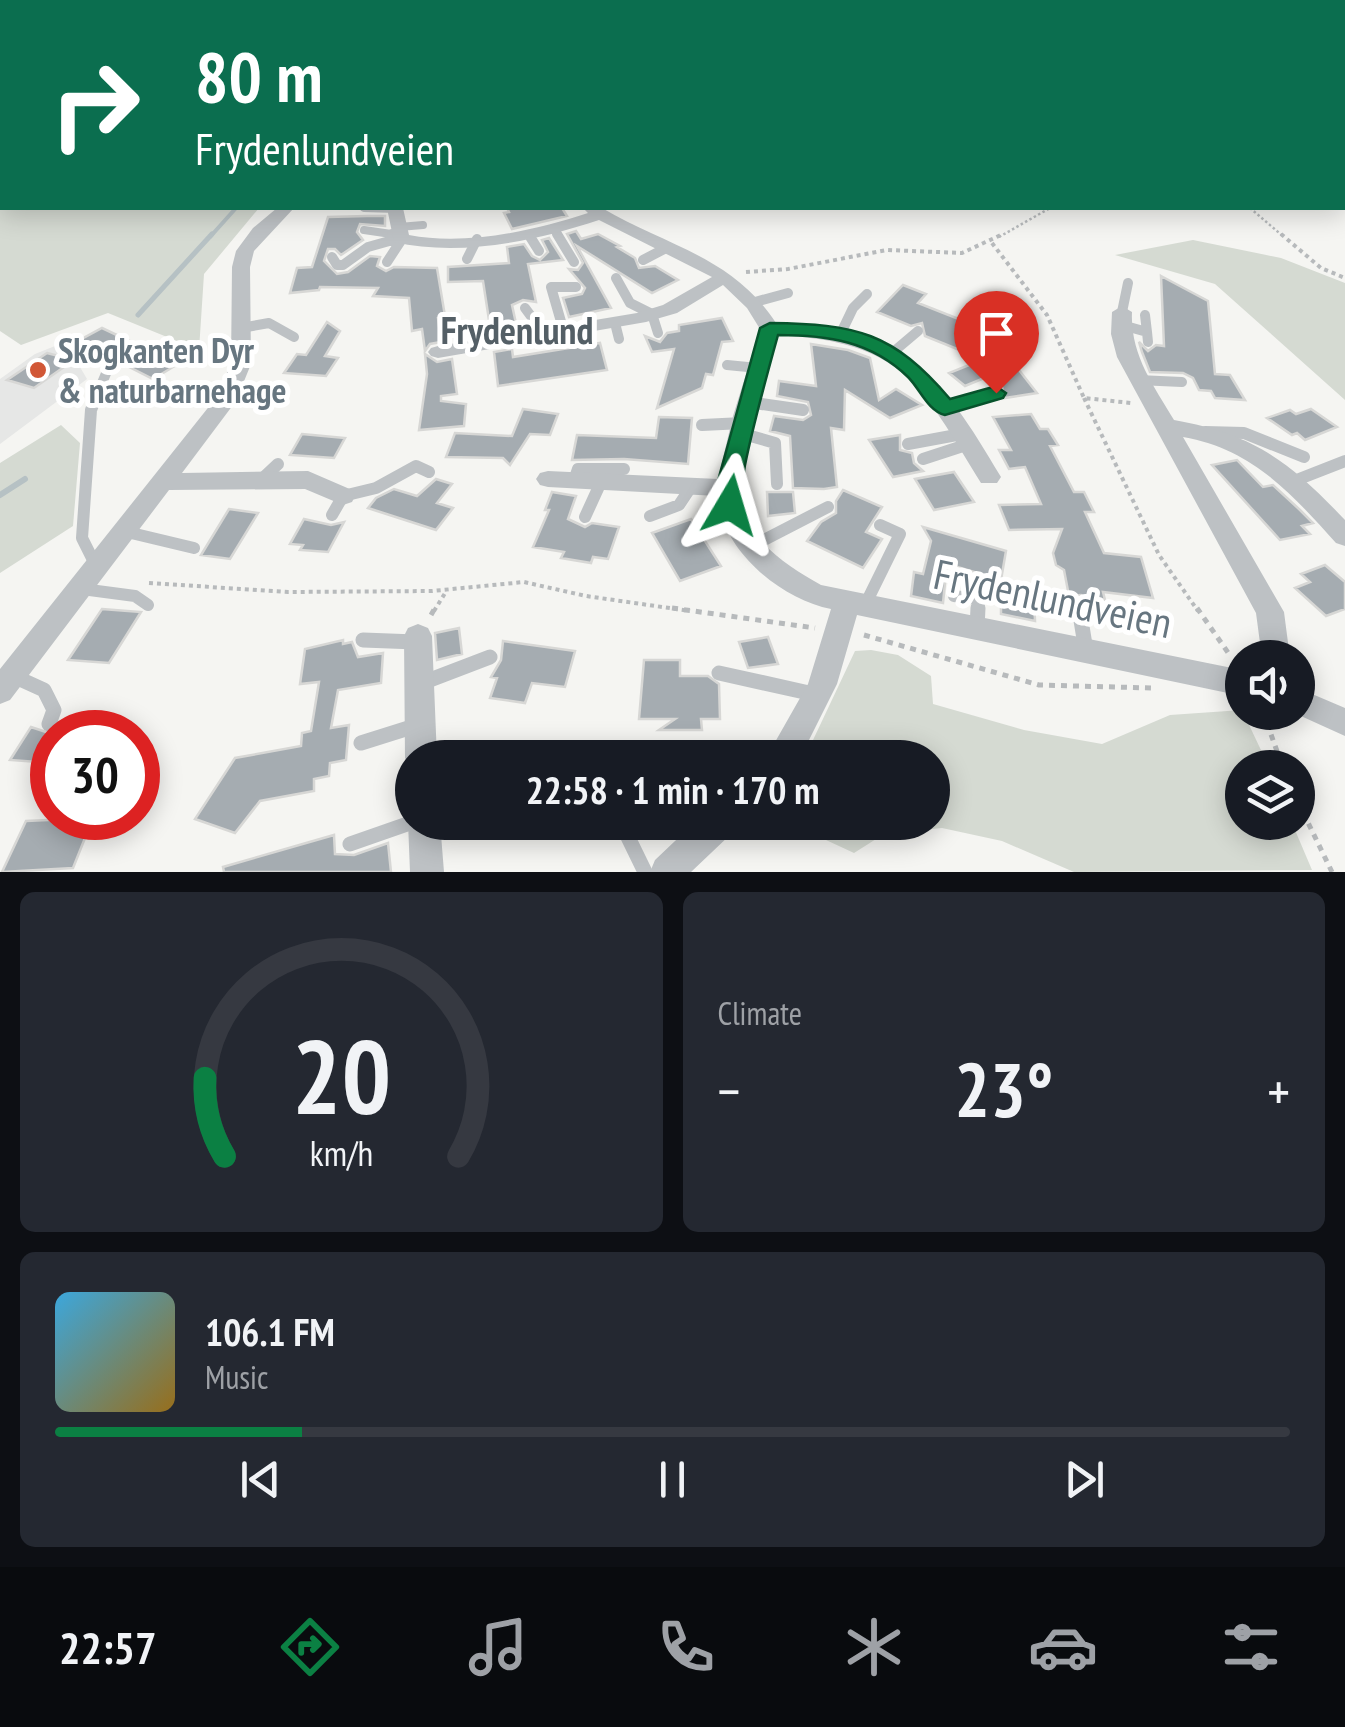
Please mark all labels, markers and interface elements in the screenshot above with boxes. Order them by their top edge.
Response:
text: 80 m [195,31,323,121]
icon: right [30,40,160,170]
text: Frydenlundveien [195,119,454,177]
pin [954,291,1039,394]
district label: Frydenlund [441,305,593,354]
icon: arrive [969,306,1024,361]
place label: Skogkanten Dyr & naturbarnehage [58,327,286,413]
marker: Skogkanten Dyr & naturbarnehage [27,359,49,381]
position arrow [678,453,782,557]
street label: Frydenlundveien [929,546,1177,650]
map controls [1225,640,1315,840]
button: sound [1225,640,1315,730]
speed limit sign: 30 [30,710,160,840]
button: layers [1225,750,1315,840]
text: 22:58 · 1 min · 170 m [526,765,819,814]
text: Climate [718,992,802,1034]
text: 20 [292,1008,391,1143]
text: 23° [954,1041,1053,1138]
text: − [718,1055,740,1126]
text: + [1267,1055,1290,1126]
text: km/h [310,1130,373,1176]
text: 106.1 FM [205,1307,335,1356]
text: Music [205,1356,268,1398]
icon: previous [233,1452,288,1507]
icon: pause [645,1452,700,1507]
icon: next [1057,1452,1112,1507]
icon: directions [275,1612,345,1682]
icon: music [463,1612,533,1682]
icon: phone [651,1612,721,1682]
icon: climate [839,1612,909,1682]
icon: car [1028,1612,1098,1682]
icon: filters [1216,1612,1286,1682]
text: 22:57 [59,1618,156,1676]

